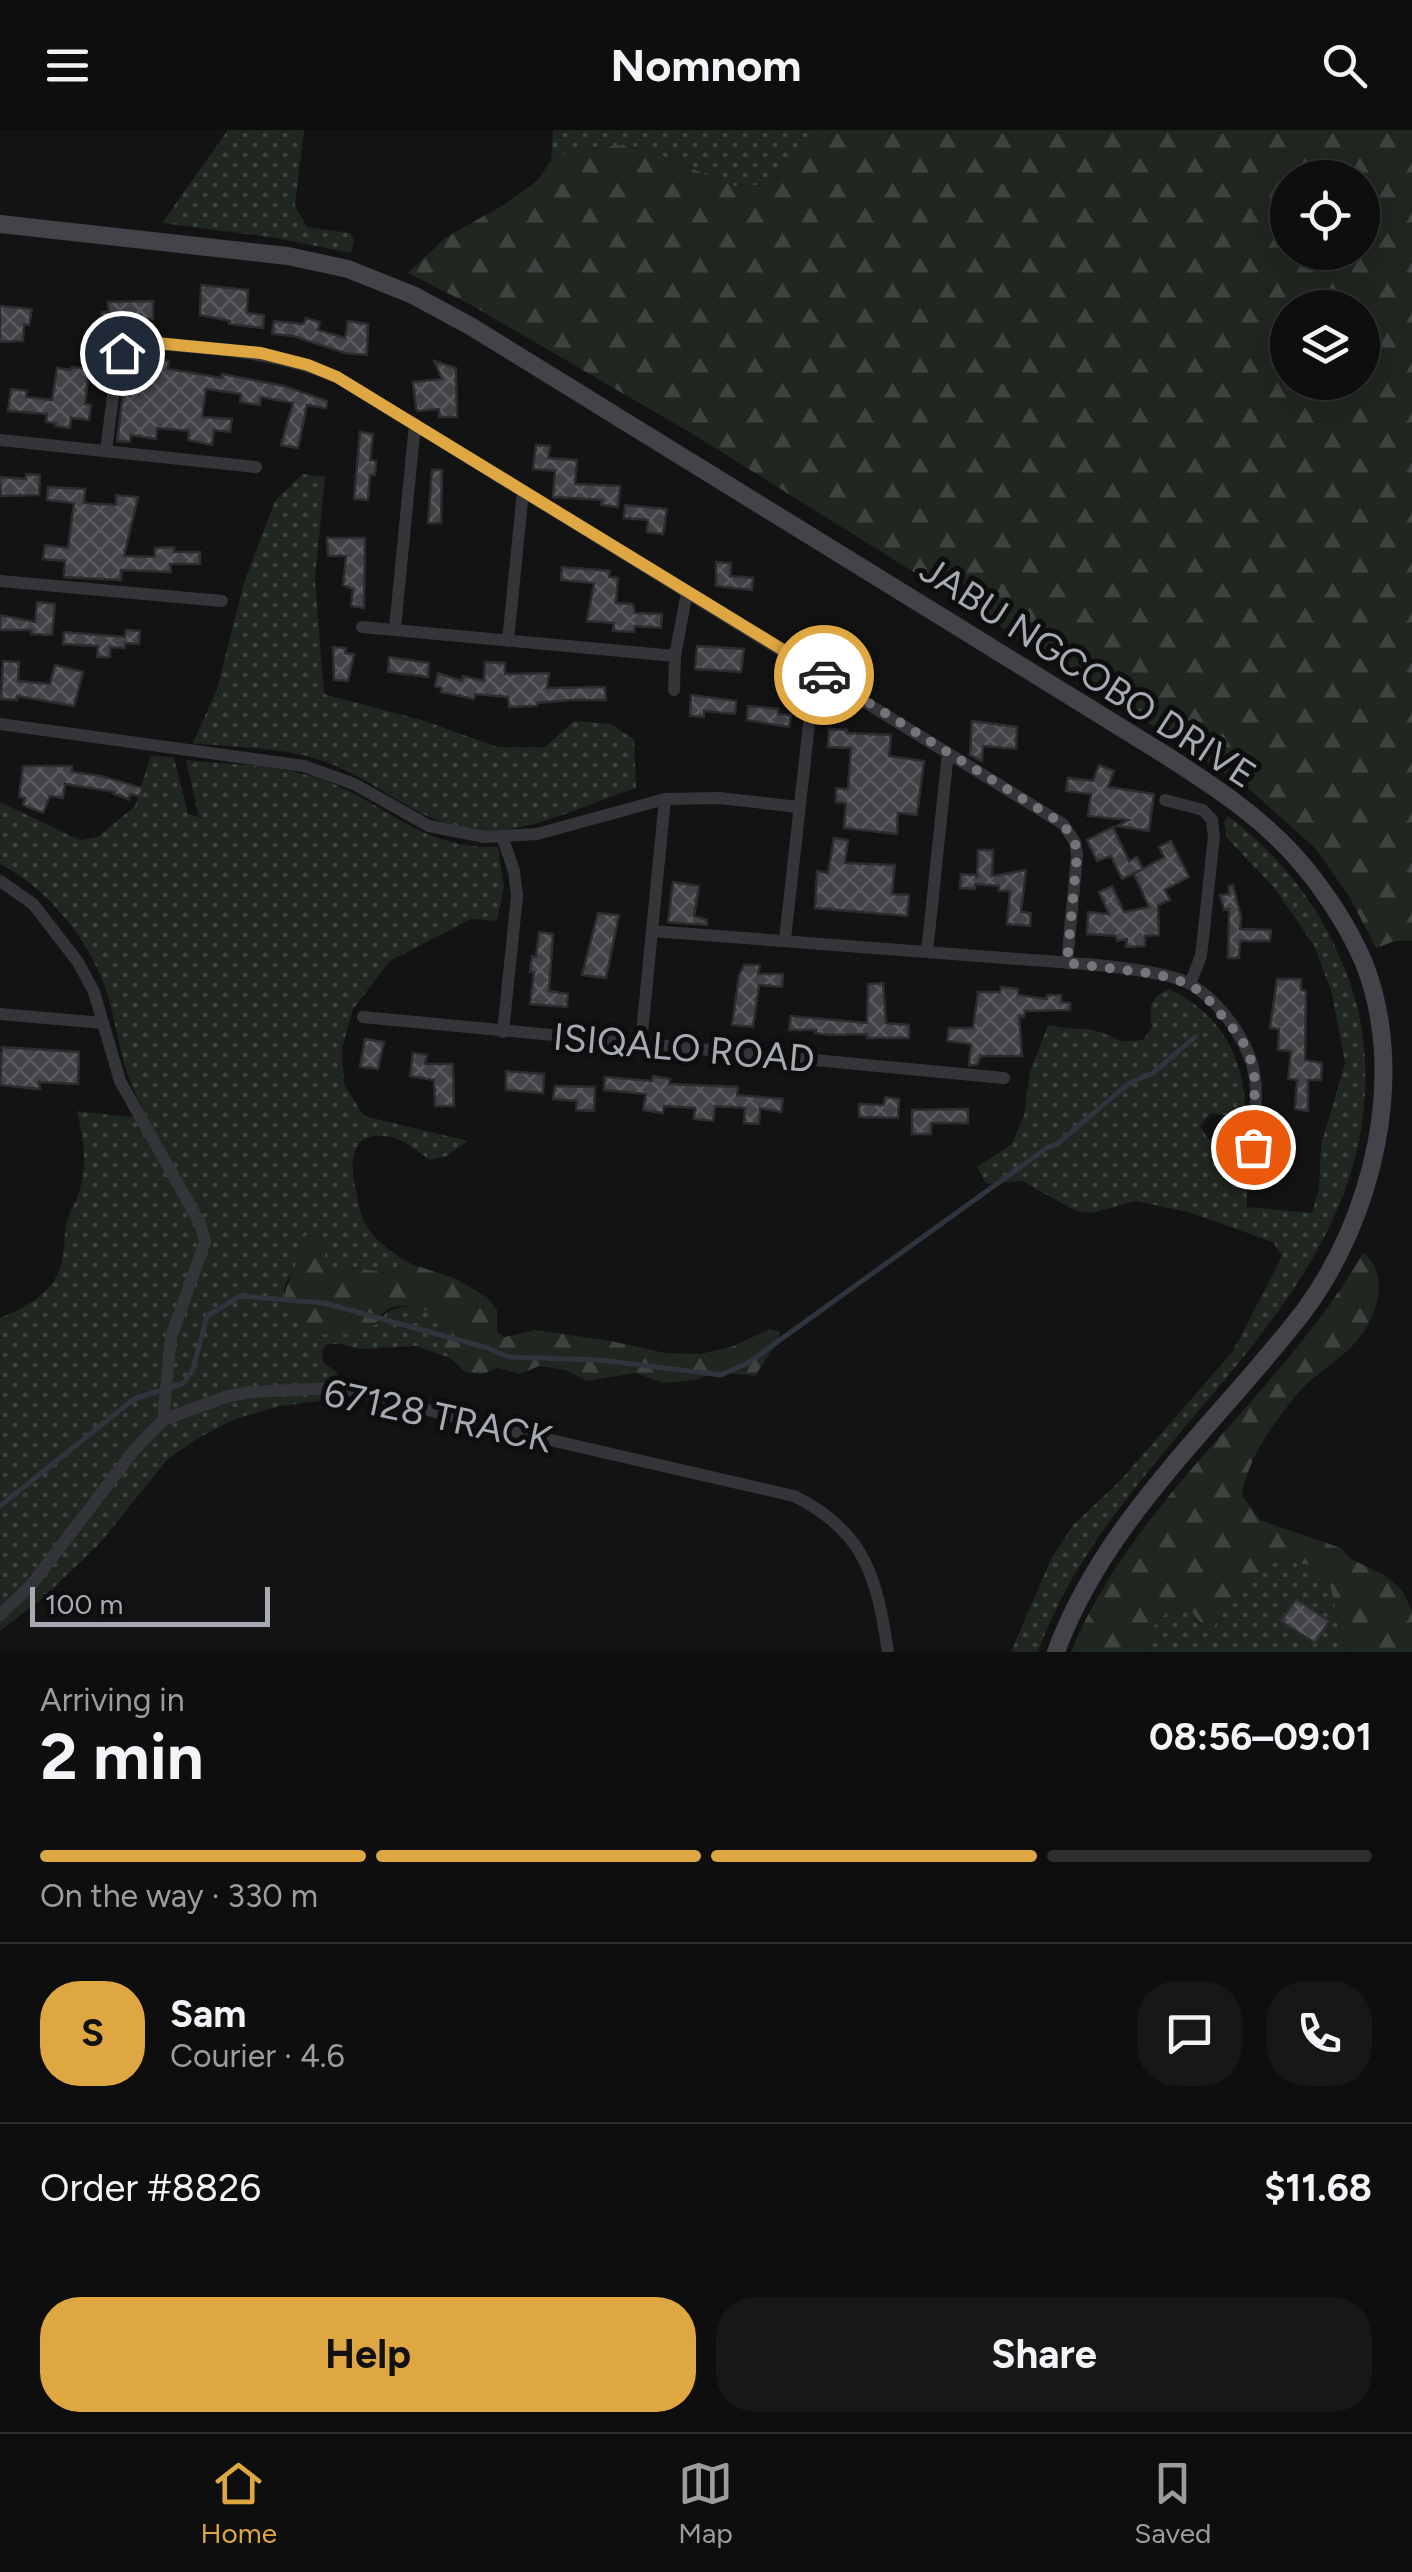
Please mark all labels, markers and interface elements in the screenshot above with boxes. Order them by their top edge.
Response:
icon: menu [40,38,95,93]
text: Nomnom [610,38,802,92]
icon: search [1317,38,1372,93]
map controls [1270,160,1380,400]
button: locate [1270,160,1380,270]
button: layers [1270,290,1380,400]
pin [80,311,165,396]
icon: home [95,326,150,381]
street label: JABU NGCOBO DRIVE [911,546,1265,798]
courier [774,625,874,725]
icon: car [797,648,852,703]
street label: ISIQALO ROAD [551,1014,817,1082]
pin [1211,1105,1296,1190]
icon: bag [1226,1120,1281,1175]
street label: 67128 TRACK [320,1369,556,1463]
scale bar [30,1582,270,1626]
text: 100 m [45,1587,123,1621]
text: Arriving in [40,1681,185,1719]
text: 08:56–09:01 [1149,1714,1372,1760]
text: 2 min [40,1717,204,1795]
text: On the way · 330 m [40,1877,318,1915]
button: chat [1137,1981,1242,2086]
button: phone [1267,1981,1372,2086]
text: Sam [170,1991,246,2037]
text: S [81,2010,104,2056]
text: Courier · 4.6 [170,2037,345,2075]
text: Order #8826 [40,2165,261,2211]
text: $11.68 [1264,2165,1372,2211]
button: Help [40,2297,696,2412]
button: Share [716,2297,1372,2412]
tab: Home [201,2456,277,2550]
tab: Map [678,2456,733,2550]
tab: Saved [1134,2456,1211,2550]

